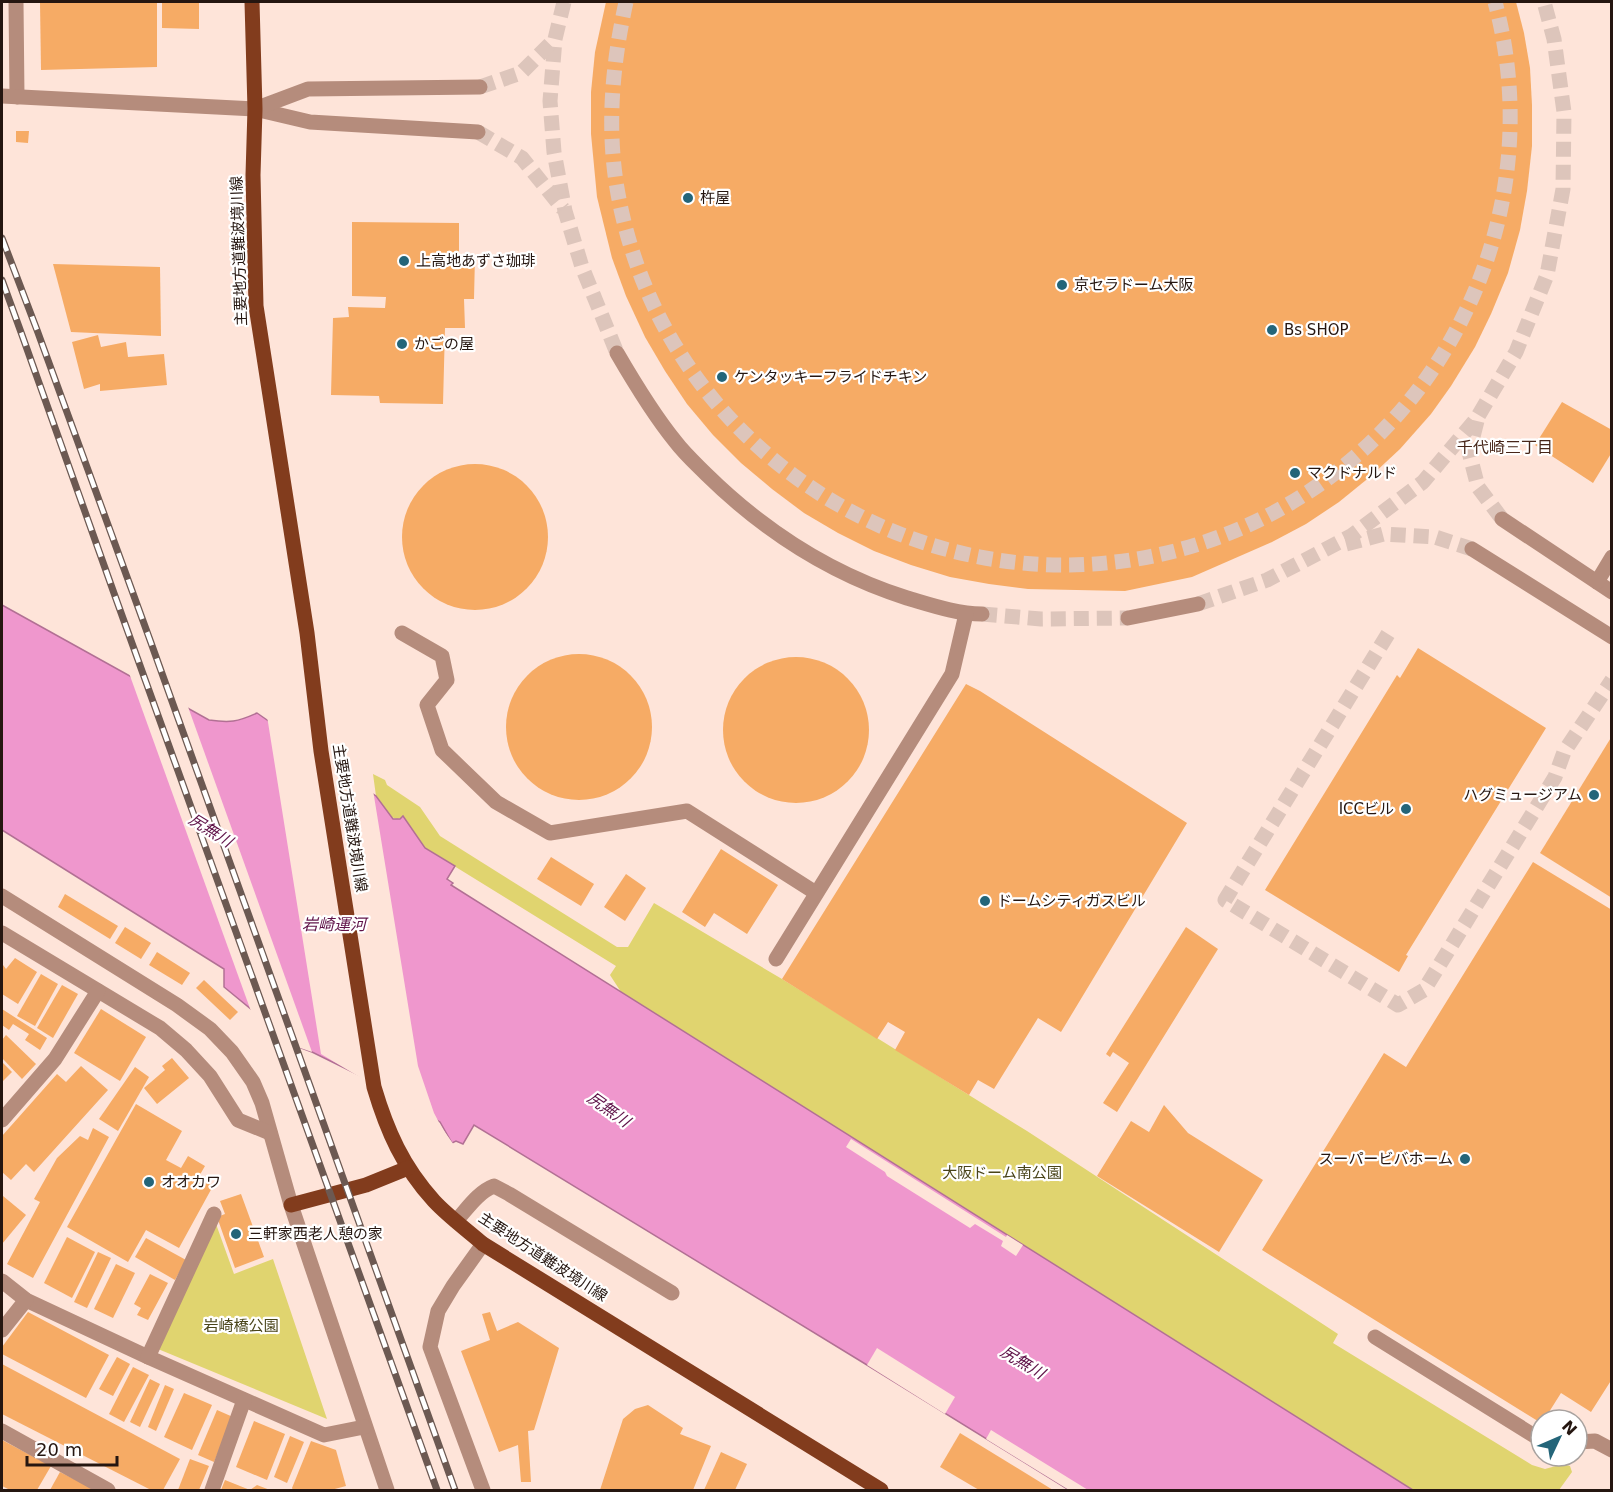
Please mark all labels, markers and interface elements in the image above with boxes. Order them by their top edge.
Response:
street label: 主要地方道難波境川線 [227,176,251,326]
place label: 杵屋 [700,189,730,207]
marker: 杵屋 [681,191,695,205]
place label: 上高地あずさ珈琲 [416,252,536,270]
marker: 上高地あずさ珈琲 [397,254,411,268]
place label: 京セラドーム大阪 [1074,276,1194,294]
marker: 京セラドーム大阪 [1055,278,1069,292]
place label: Bs SHOP [1284,321,1349,339]
marker: Bs SHOP [1265,323,1279,337]
place label: かごの屋 [414,335,474,353]
marker: かごの屋 [395,337,409,351]
place label: ケンタッキーフライドチキン [734,368,927,386]
marker: ケンタッキーフライドチキン [715,370,729,384]
district label: 千代崎三丁目 [1457,438,1553,457]
place label: マクドナルド [1307,464,1397,482]
marker: マクドナルド [1288,466,1302,480]
street label: 主要地方道難波境川線 [329,743,371,893]
place label: ハグミュージアム [1463,786,1582,804]
marker: ハグミュージアム [1587,788,1601,802]
place label: ICCビル [1339,800,1394,818]
marker: ICCビル [1399,802,1413,816]
water label: 尻無川 [185,810,238,852]
place label: ドームシティガスビル [997,892,1146,910]
marker: ドームシティガスビル [978,894,992,908]
water label: 岩崎運河 [302,915,369,934]
water label: 尻無川 [584,1088,635,1132]
place label: スーパービバホーム [1319,1150,1453,1168]
marker: スーパービバホーム [1458,1152,1472,1166]
park label: 大阪ドーム南公園 [942,1164,1062,1182]
place label: オオカワ [161,1173,221,1191]
marker: オオカワ [142,1175,156,1189]
street label: 主要地方道難波境川線 [475,1209,611,1305]
place label: 三軒家西老人憩の家 [248,1225,383,1243]
marker: 三軒家西老人憩の家 [229,1227,243,1241]
park label: 岩崎橋公園 [203,1317,279,1335]
water label: 尻無川 [997,1342,1050,1384]
north arrow [1529,1408,1589,1468]
text: N [1558,1417,1581,1439]
scale bar [27,1429,117,1467]
text: 20 m [36,1439,82,1460]

